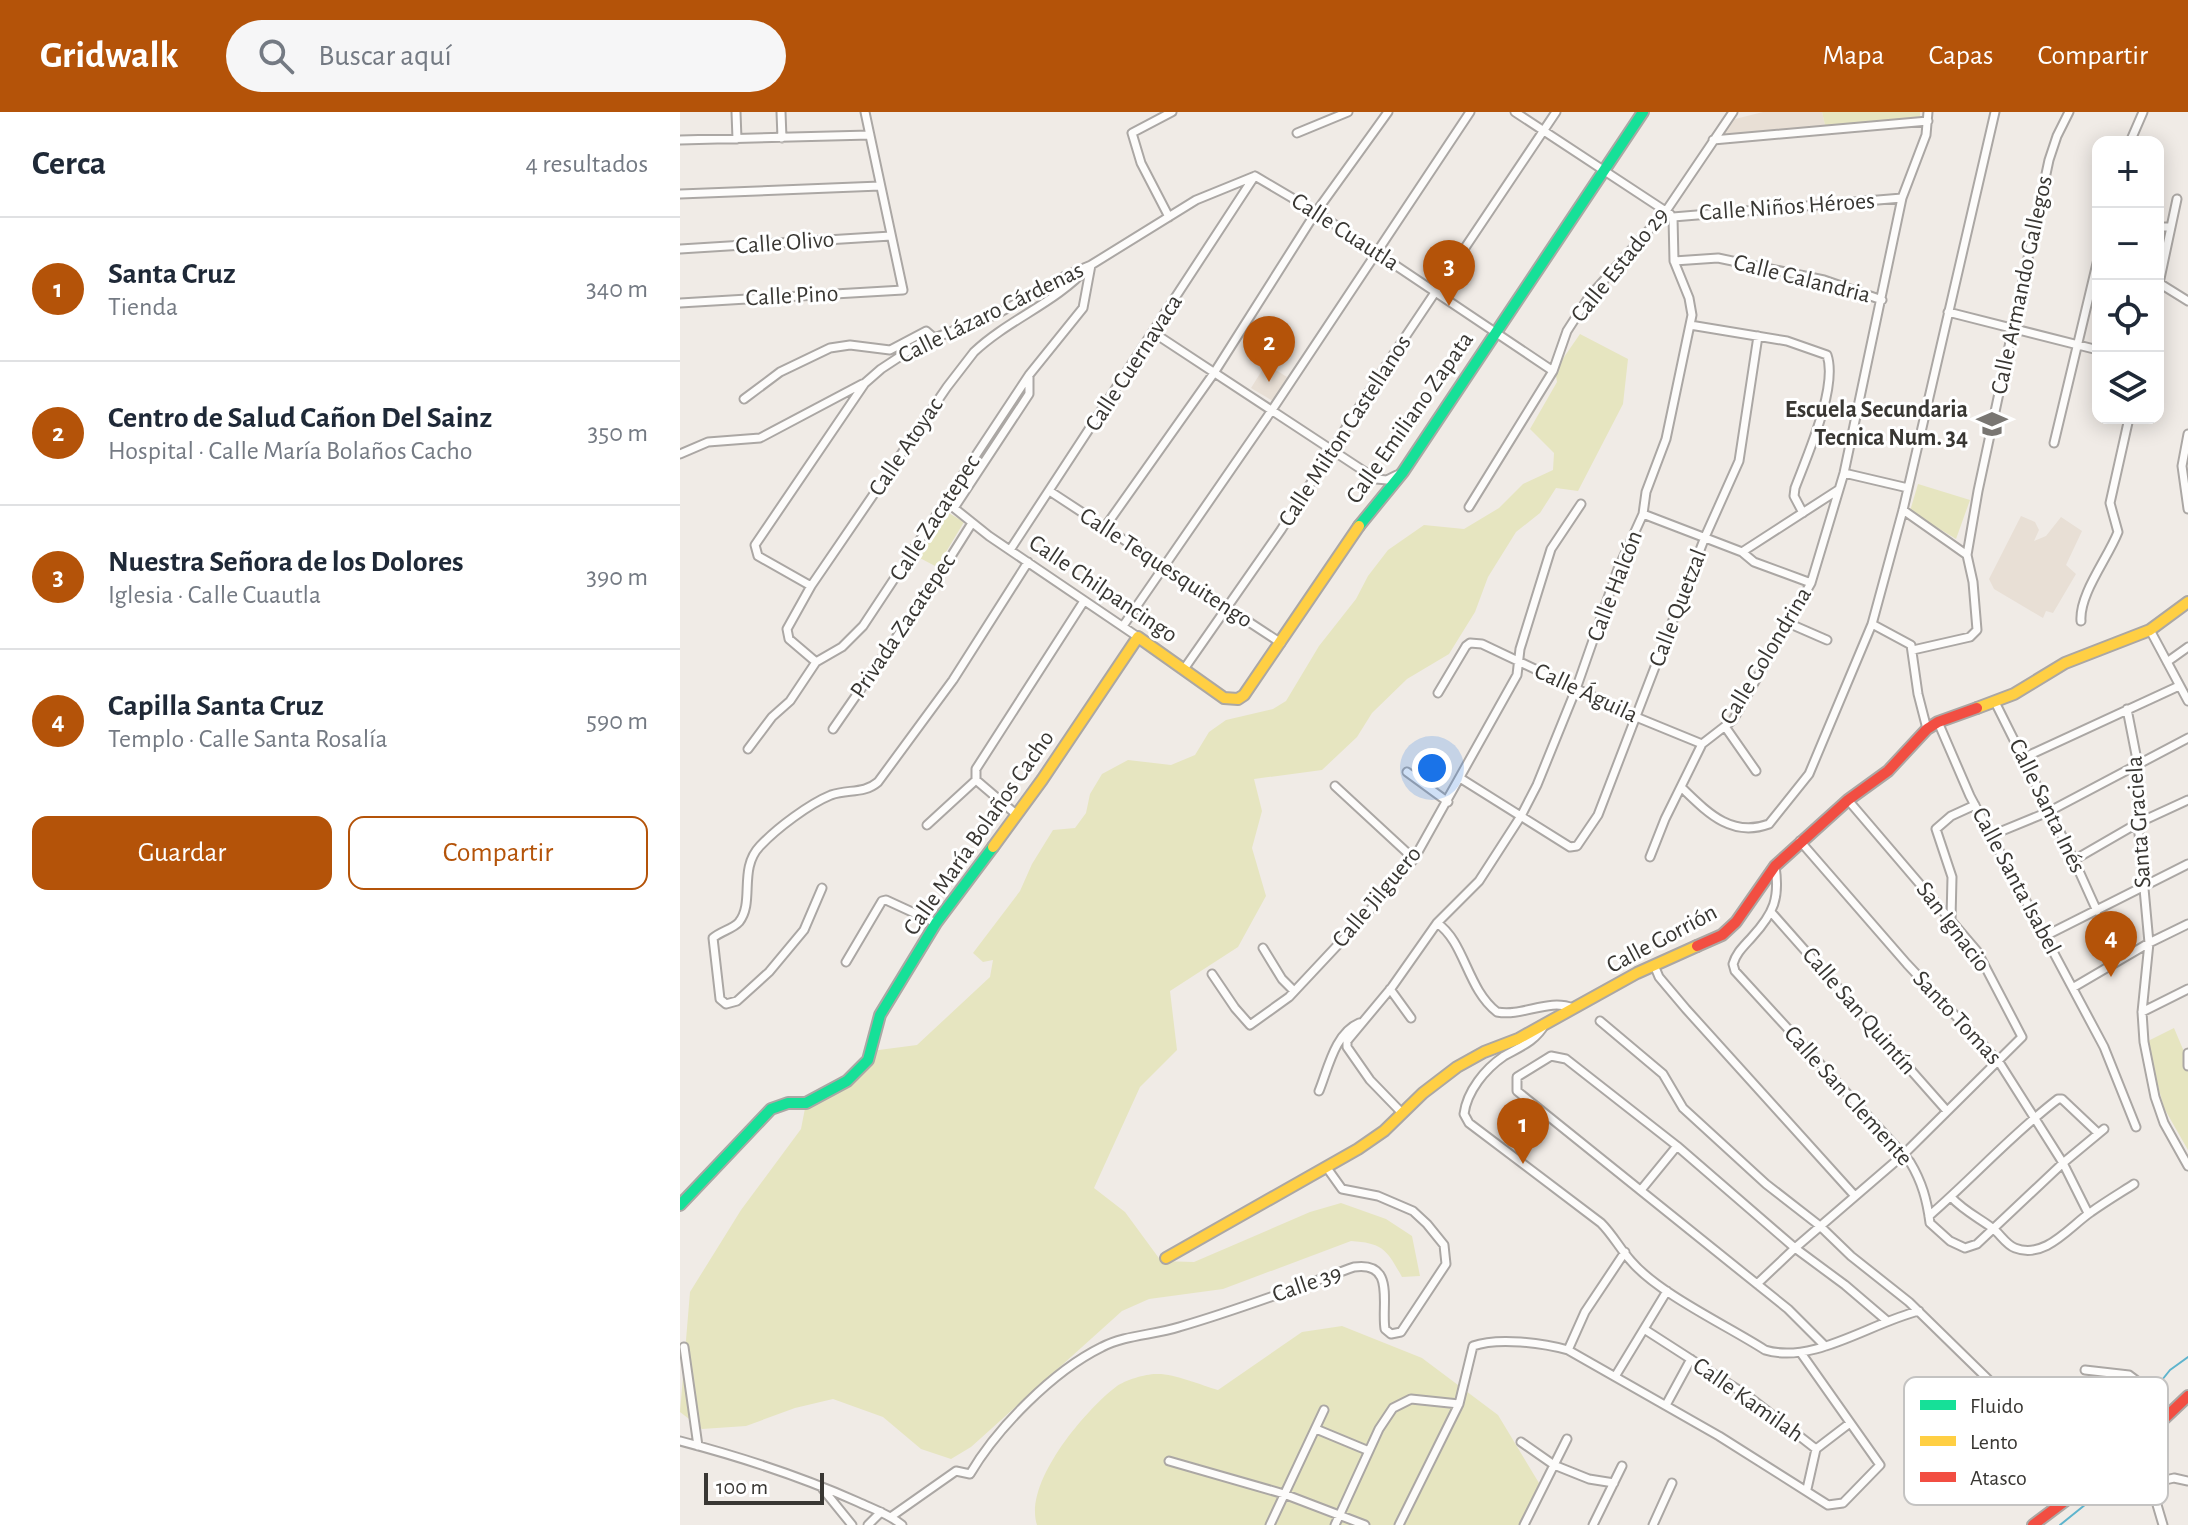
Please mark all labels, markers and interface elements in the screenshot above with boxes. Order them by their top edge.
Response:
search box [226,20,786,92]
icon: search [254,34,298,78]
text: Gridwalk [40,37,178,75]
text: Buscar aquí [318,41,452,71]
text: Mapa [1822,42,1884,70]
text: Capas [1928,42,1993,70]
text: Compartir [2037,42,2148,70]
map controls [2092,136,2164,424]
button: + [2092,136,2164,208]
text: Cerca [32,147,106,181]
text: 4 resultados [525,151,648,177]
street label: Calle Armando Gallegos [1987,174,2057,396]
street label: Calle Cuautla [1287,188,1403,276]
street label: Calle Niños Héroes [1698,189,1876,225]
street label: Calle Estado 29 [1567,203,1673,327]
button: − [2092,208,2164,280]
street label: Calle Olivo [735,228,835,258]
pin: 3 [1423,240,1475,306]
street label: Calle Calandria [1731,250,1873,308]
street label: Calle Lázaro Cárdenas [895,258,1087,368]
text: Santa Cruz [108,259,236,289]
text: 1 [53,276,63,302]
text: 340 m [586,276,648,302]
button: locate [2092,280,2164,352]
street label: Calle Pino [745,282,839,310]
street label: Calle Cuernavaca [1081,290,1187,436]
text: Tienda [108,294,178,320]
pin: 2 [1243,316,1295,382]
street label: Calle Emiliano Zapata [1342,328,1478,508]
street label: Calle Milton Castellanos [1274,331,1416,531]
button: layers [2092,352,2164,424]
street label: Calle Atoyac [865,394,947,500]
place label: Escuela Secundaria Tecnica Num. 34 [1785,398,1968,450]
text: Centro de Salud Cañon Del Sainz [108,403,492,433]
school or university icon: Escuela Secundaria Tecnica Num. 34 [1975,407,2009,441]
text: 2 [52,420,64,446]
text: 350 m [588,420,648,446]
text: Hospital · Calle María Bolaños Cacho [108,438,473,464]
street label: Calle Zacatepec [885,451,985,585]
street label: Calle Tequesquitengo [1075,503,1257,633]
street label: Calle Halcón [1583,527,1647,645]
street label: Calle Chilpancingo [1024,531,1182,647]
street label: Calle Quetzal [1645,546,1711,670]
text: Nuestra Señora de los Dolores [108,547,464,577]
street label: Privada Zacatepec [846,549,960,703]
text: 3 [52,564,64,590]
text: 390 m [586,564,648,590]
text: Iglesia · Calle Cuautla [108,582,321,608]
street label: Calle Golondrina [1716,583,1816,729]
street label: Calle Águila [1531,657,1642,727]
text: Capilla Santa Cruz [108,691,324,721]
text: 4 [51,708,65,734]
text: 590 m [586,708,648,734]
text: Templo · Calle Santa Rosalía [108,726,388,752]
street label: Calle María Bolaños Cacho [899,726,1059,940]
street label: Calle Santa Inés [2004,735,2090,877]
your location [1412,748,1452,788]
street label: Santa Graciela [2122,755,2156,889]
street label: Calle Santa Isabel [1967,804,2065,958]
button: Guardar [32,816,332,890]
button: Compartir [348,816,648,890]
street label: Calle Jilguero [1328,842,1426,952]
street label: San Ignacio [1912,878,1994,976]
street label: Calle Gorrión [1603,900,1721,978]
pin: 4 [2085,911,2137,977]
street label: Calle San Quintín [1797,943,1921,1079]
street label: Santo Tomas [1908,967,2006,1069]
street label: Calle San Clemente [1779,1021,1917,1171]
pin: 1 [1497,1098,1549,1164]
street label: Calle 39 [1269,1261,1345,1307]
street label: Calle Kamilah [1688,1353,1808,1447]
legend [1904,1377,2168,1505]
text: Fluido [1970,1395,2024,1417]
text: Lento [1970,1431,2018,1453]
text: Atasco [1970,1467,2027,1489]
scale bar [704,1469,824,1505]
text: 100 m [716,1476,768,1498]

